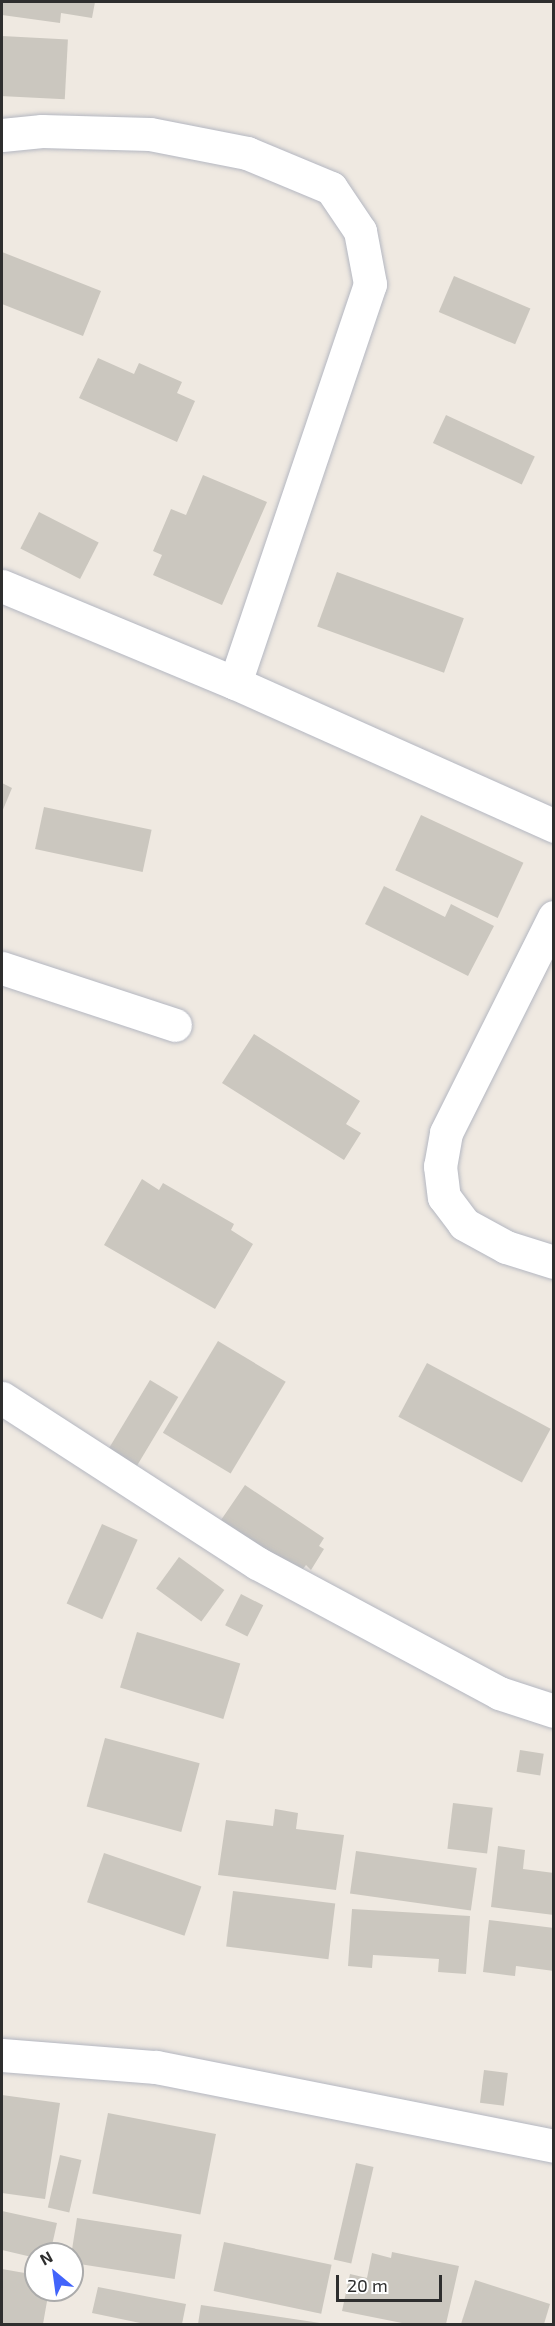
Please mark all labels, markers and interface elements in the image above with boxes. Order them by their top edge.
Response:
north arrow [24,2242,84,2302]
text: N [36,2246,56,2269]
scale bar [339,2263,446,2301]
text: 20 m [347,2274,388,2296]

